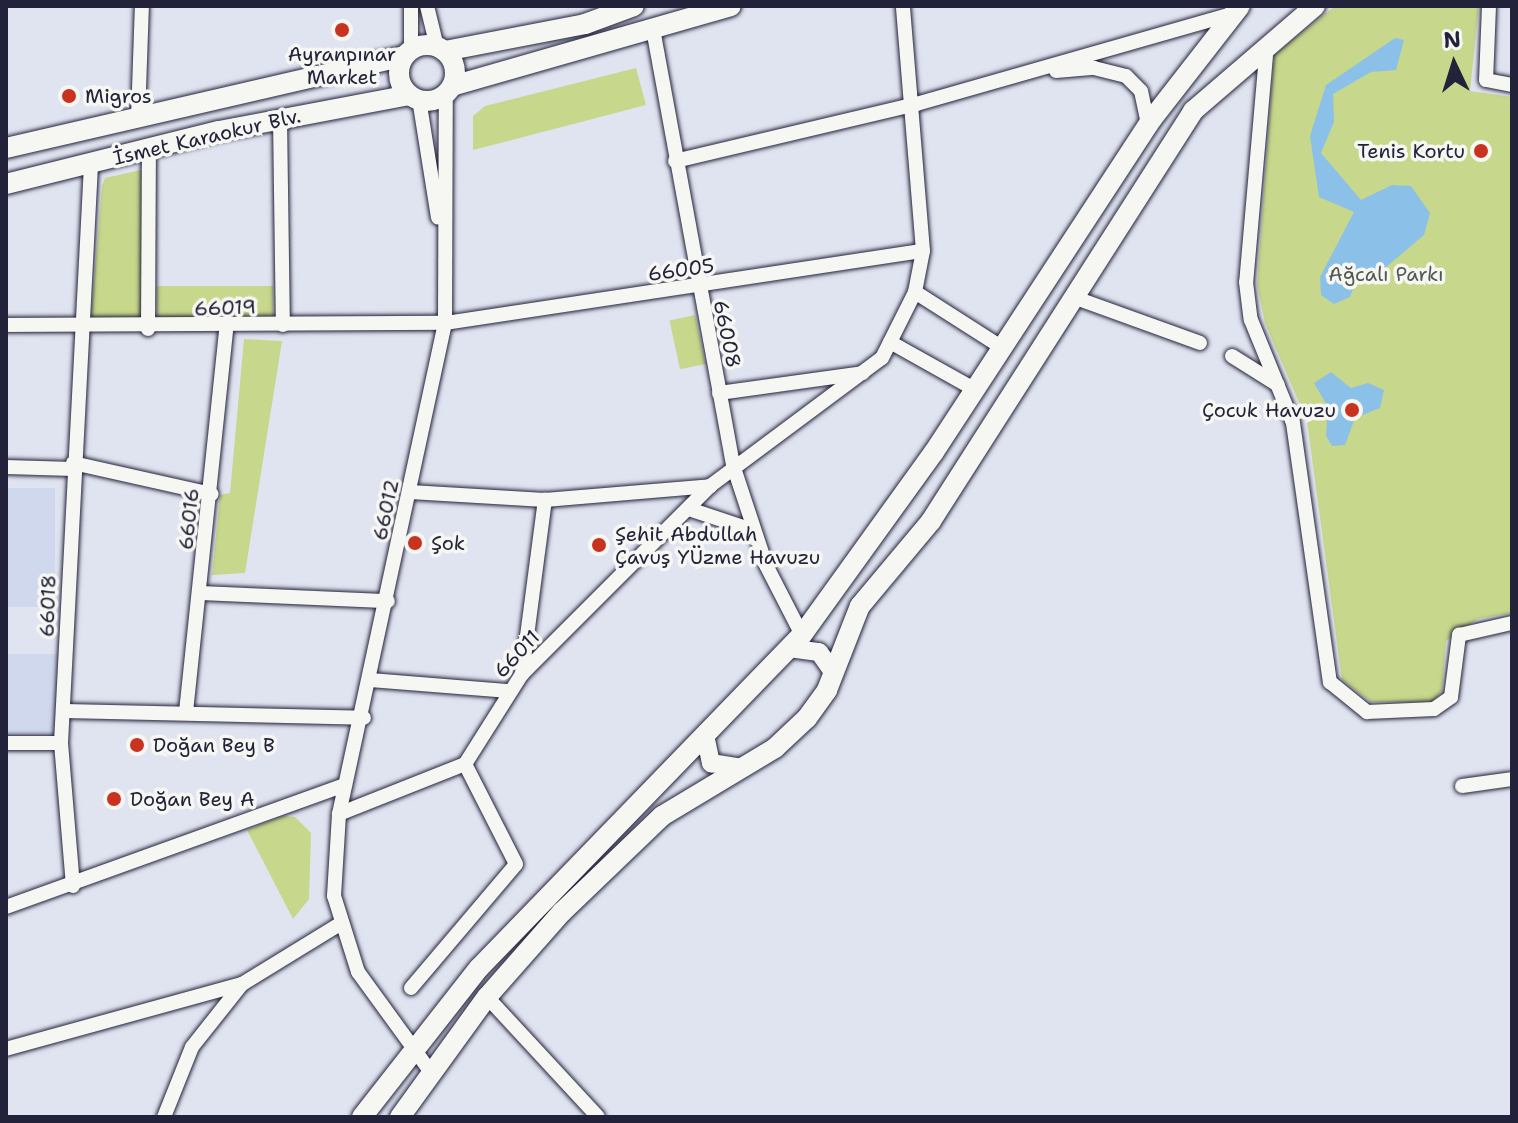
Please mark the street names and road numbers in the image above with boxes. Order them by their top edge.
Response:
street label: İsmet Karaokur Blv. [111,104,303,170]
street label: 66005 [646,253,716,287]
street label: 66019 [194,295,256,321]
street label: 66008 [708,298,746,370]
street label: 66012 [368,477,404,543]
street label: 66016 [174,487,204,551]
street label: 66018 [35,574,61,638]
street label: 66011 [489,625,545,683]

